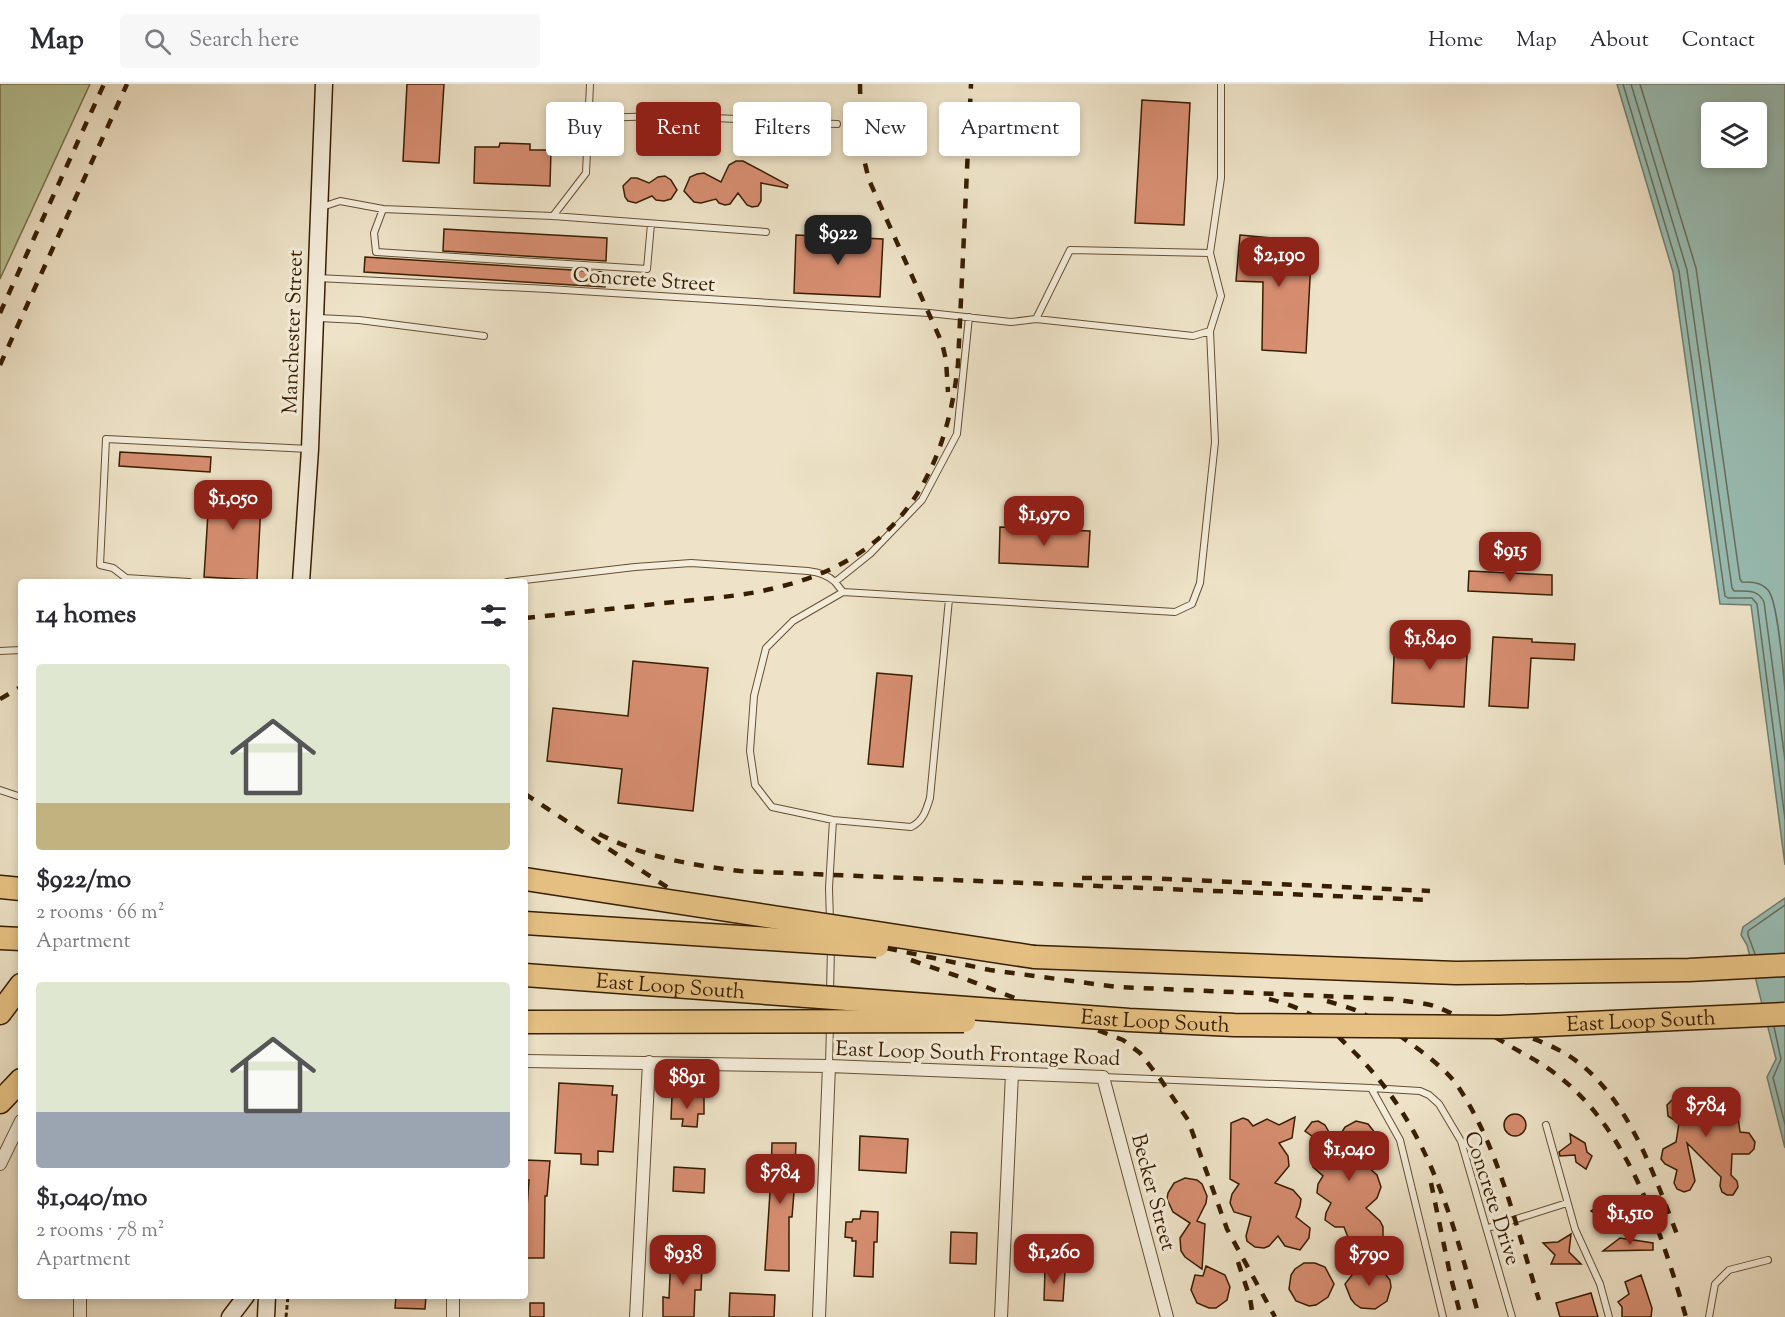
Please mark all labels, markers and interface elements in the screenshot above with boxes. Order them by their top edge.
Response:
search box [120,14,540,68]
text: Map [30,21,84,61]
icon: search [141,25,174,58]
text: Search here [189,25,299,57]
text: Home [1428,26,1483,56]
text: Map [1516,26,1557,56]
text: About [1590,26,1649,56]
text: Contact [1682,26,1755,56]
chip: Buy [546,102,624,156]
chip: Rent [636,102,721,156]
chip: Filters [733,102,831,156]
chip: New [843,102,927,156]
chip: Apartment [939,102,1080,156]
map controls [1701,102,1767,168]
button: layers [1701,102,1767,168]
pin: $922 [802,215,874,266]
text: $922 [818,220,858,249]
pin: $2,190 [1230,237,1328,288]
text: $2,190 [1253,242,1305,271]
street label: Manchester Street [276,249,312,415]
street label: Concrete Street [572,261,716,301]
pin: $1,050 [184,480,282,531]
text: $1,050 [208,485,258,514]
pin: $1,970 [995,496,1093,547]
text: $1,970 [1018,501,1070,530]
pin: $915 [1474,532,1546,583]
text: $915 [1493,537,1527,566]
text: 14 homes [36,597,136,634]
icon: filters [477,599,510,632]
pin: $1,840 [1381,620,1479,671]
text: $1,840 [1404,625,1456,654]
icon: home [219,703,327,811]
text: $922/mo [36,862,131,899]
text: 2 rooms · 66 m² [36,899,164,928]
text: Apartment [36,928,131,957]
street label: East Loop South [595,967,746,1008]
street label: East Loop South [1079,1003,1231,1042]
street label: East Loop South [1566,1004,1717,1041]
icon: home [219,1021,327,1129]
street label: East Loop South Frontage Road [835,1035,1121,1075]
pin: $891 [651,1059,723,1110]
text: $891 [668,1064,706,1093]
pin: $784 [1670,1087,1742,1138]
text: $784 [1686,1092,1726,1121]
street label: Concrete Drive [1455,1128,1527,1269]
street label: Becker Street [1122,1131,1182,1254]
pin: $1,040 [1300,1131,1398,1182]
text: $1,040 [1323,1136,1375,1165]
pin: $784 [744,1154,816,1205]
text: $784 [760,1159,800,1188]
text: $1,040/mo [36,1180,148,1217]
pin: $1,510 [1581,1195,1679,1246]
text: $1,510 [1607,1200,1653,1229]
text: 2 rooms · 78 m² [36,1217,165,1246]
pin: $1,260 [1005,1234,1103,1285]
pin: $938 [647,1235,719,1286]
pin: $790 [1333,1236,1405,1287]
text: $1,260 [1028,1239,1080,1268]
text: $938 [664,1240,702,1269]
text: $790 [1349,1241,1389,1270]
text: Apartment [36,1246,131,1275]

